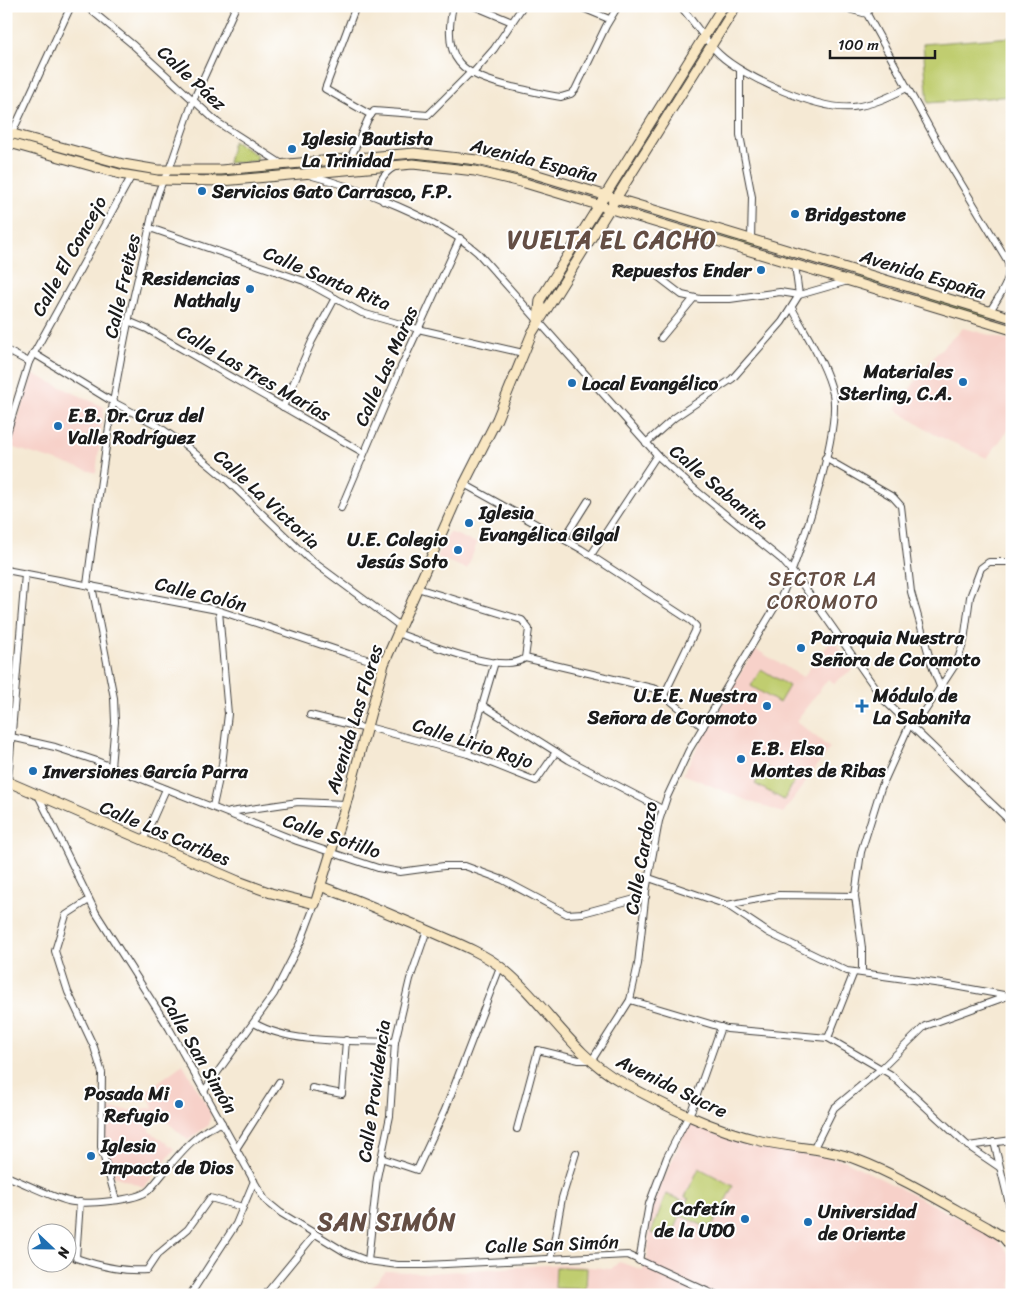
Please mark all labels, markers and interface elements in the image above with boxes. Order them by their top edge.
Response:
scale bar [830,28,936,60]
text: 100 m [838,32,879,58]
street label: Calle Páez [149,37,235,120]
place label: Iglesia Bautista La Trinidad [301,122,433,177]
street label: Avenida España [466,128,601,192]
marker: Iglesia Bautista La Trinidad [286,143,298,155]
place label: Servicios Gato Carrasco, F.P. [211,175,453,208]
marker: Servicios Gato Carrasco, F.P. [196,185,208,197]
street label: Calle El Concejo [22,189,116,323]
place label: Bridgestone [805,198,906,231]
marker: Bridgestone [789,208,801,220]
district label: VUELTA EL CACHO [507,219,717,261]
street label: Calle Freites [94,230,150,341]
street label: Calle Santa Rita [258,236,396,320]
street label: Avenida España [855,239,990,309]
place label: Repuestos Ender [611,254,753,287]
place label: Residencias Nathaly [141,262,241,317]
marker: Repuestos Ender [755,264,767,276]
marker: Residencias Nathaly [244,283,256,295]
street label: Calle Las Maras [345,300,427,432]
street label: Calle Las Tres Marías [171,315,338,431]
place label: Materiales Sterling, C.A. [838,355,954,410]
place label: Local Evangélico [582,367,718,400]
marker: Materiales Sterling, C.A. [957,376,969,388]
marker: Local Evangélico [566,377,578,389]
place label: E.B. Dr. Cruz del Valle Rodríguez [68,399,205,454]
marker: E.B. Dr. Cruz del Valle Rodríguez [52,420,64,432]
street label: Calle Sabanita [662,435,776,539]
street label: Calle La Victoria [206,440,329,558]
place label: Iglesia Evangélica Gilgal [478,496,621,551]
marker: Iglesia Evangélica Gilgal [463,517,475,529]
place label: U.E. Colegio Jesús Soto [347,523,449,578]
marker: U.E. Colegio Jesús Soto [452,544,464,556]
district label: SECTOR LA COROMOTO [767,562,879,620]
street label: Calle Colón [152,567,250,621]
place label: Parroquia Nuestra Señora de Coromoto [810,621,981,676]
street label: Avenida Las Flores [315,640,392,798]
marker: Parroquia Nuestra Señora de Coromoto [795,642,807,654]
place label: U.E.E. Nuestra Señora de Coromoto [587,679,757,734]
place label: Módulo de La Sabanita [872,679,971,734]
marker: Módulo de La Sabanita [855,699,869,713]
marker: U.E.E. Nuestra Señora de Coromoto [761,700,773,712]
street label: Calle Lirio Rojo [408,708,538,778]
place label: E.B. Elsa Montes de Ribas [750,732,887,787]
marker: E.B. Elsa Montes de Ribas [735,753,747,765]
place label: Inversiones García Parra [42,755,248,788]
marker: Inversiones García Parra [27,765,39,777]
street label: Calle Los Caribes [95,791,236,875]
street label: Calle Cardozo [615,798,667,917]
street label: Calle Sotillo [279,804,386,868]
street label: Calle San Simón [151,988,247,1120]
street label: Calle Providencia [348,1017,400,1164]
street label: Avenida Sucre [610,1044,733,1127]
place label: Posada Mi Refugio [84,1077,171,1132]
marker: Posada Mi Refugio [173,1098,185,1110]
place label: Iglesia Impacto de Dios [100,1129,234,1184]
marker: Iglesia Impacto de Dios [85,1150,97,1162]
place label: Cafetín de la UDO [654,1192,736,1247]
place label: Universidad de Oriente [818,1195,918,1250]
district label: SAN SIMÓN [316,1201,457,1243]
marker: Cafetín de la UDO [739,1213,751,1225]
marker: Universidad de Oriente [802,1216,814,1228]
north arrow [28,1224,78,1274]
street label: Calle San Simón [485,1225,619,1263]
text: N [50,1243,77,1262]

